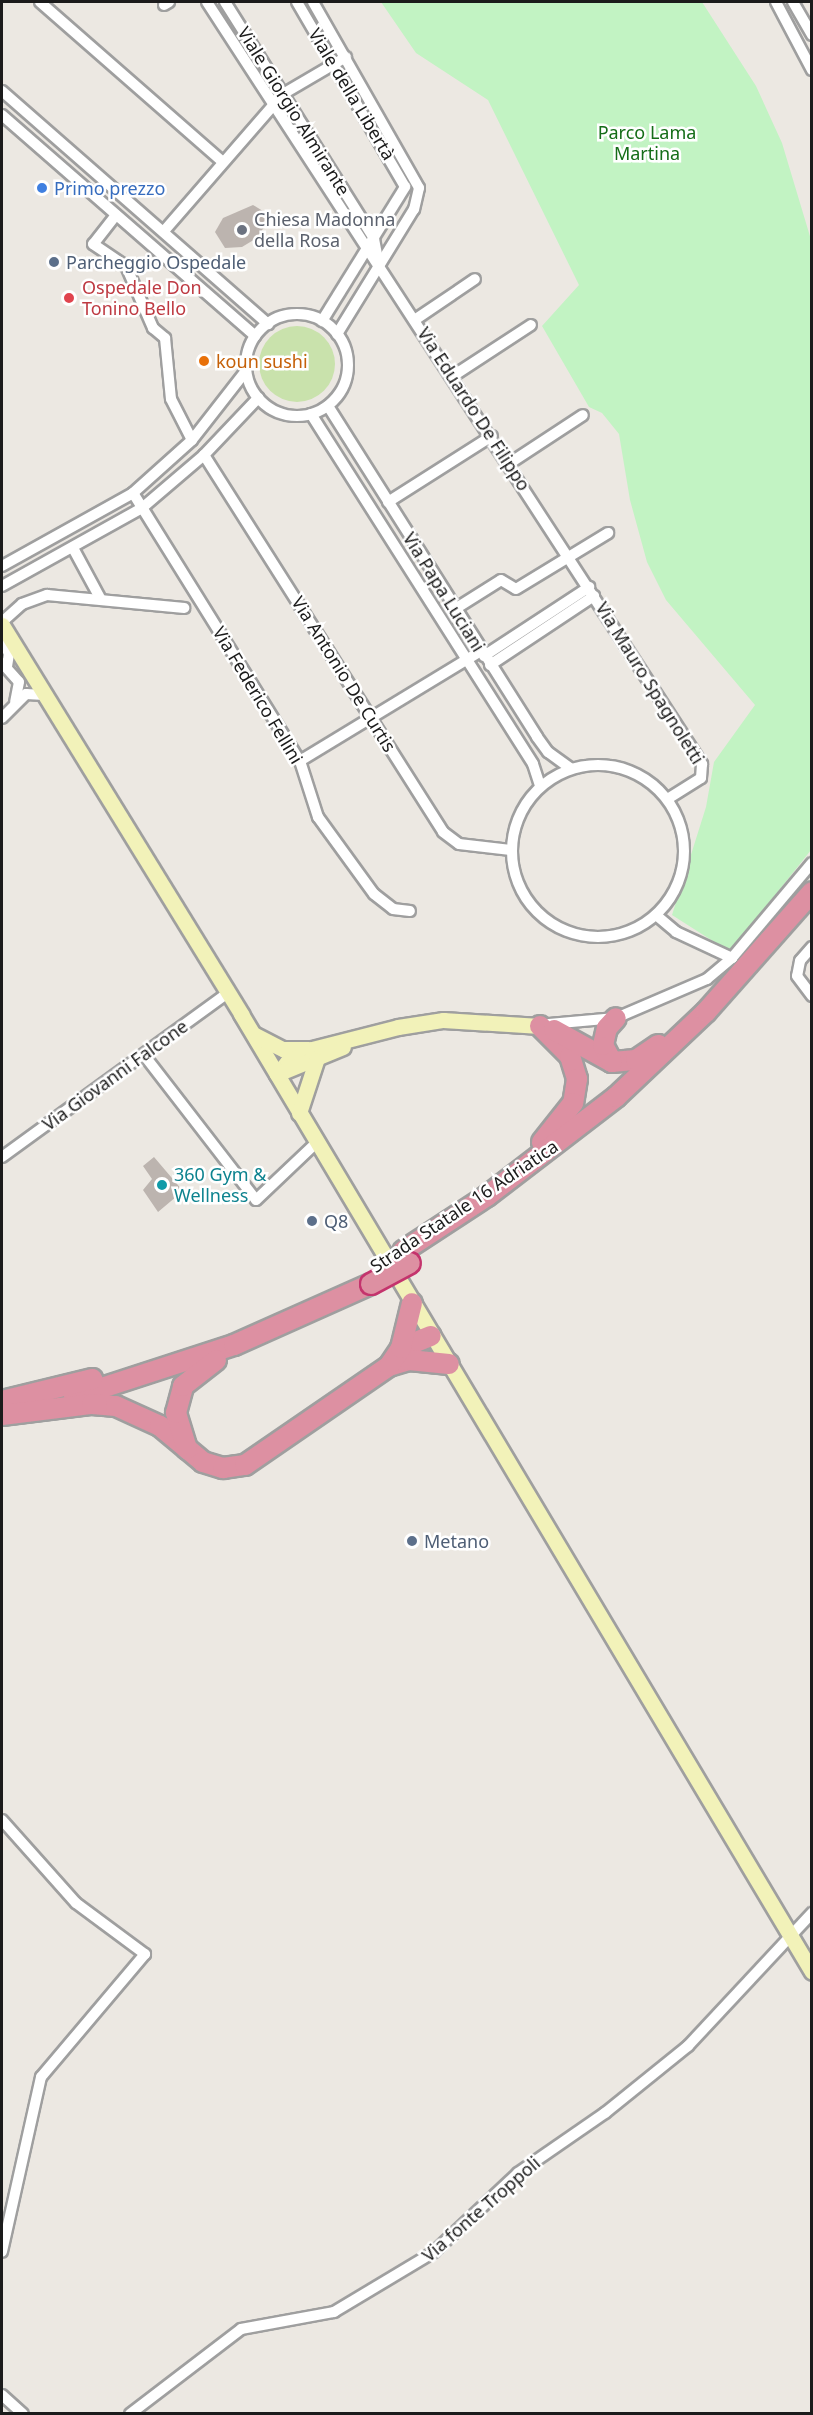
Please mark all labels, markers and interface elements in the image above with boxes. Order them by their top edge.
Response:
street label: Viale Giorgio Almirante [233,23,355,199]
street label: Viale della Libertà [304,24,400,164]
park label: Parco Lama Martina [598,122,696,164]
place label: Primo prezzo [54,177,165,199]
marker: Primo prezzo [35,181,49,195]
place label: Chiesa Madonna della Rosa [254,209,395,252]
marker: Chiesa Madonna della Rosa [235,223,249,237]
place label: Parcheggio Ospedale [66,251,246,273]
marker: Parcheggio Ospedale [47,255,61,269]
place label: Ospedale Don Tonino Bello [82,277,202,320]
marker: Ospedale Don Tonino Bello [60,289,78,307]
street label: Via Eduardo De Filippo [413,323,535,495]
place label: koun sushi [216,350,308,372]
marker: koun sushi [197,354,211,368]
street label: Via Papa Luciani [399,528,489,656]
street label: Via Antonio De Curtis [287,592,401,756]
street label: Via Mauro Spagnoletti [591,598,709,768]
street label: Via Federico Fellini [208,622,308,768]
street label: Via Giovanni Falcone [38,1015,192,1135]
street label: Strada Statale 16 Adriatica [366,1135,562,1277]
place label: 360 Gym & Wellness [174,1164,267,1206]
marker: 360 Gym & Wellness [155,1178,169,1192]
place label: Q8 [324,1210,348,1232]
marker: Q8 [305,1214,319,1228]
place label: Metano [424,1530,489,1552]
marker: Metano [405,1534,419,1548]
street label: Via fonte Troppoli [418,2152,544,2266]

